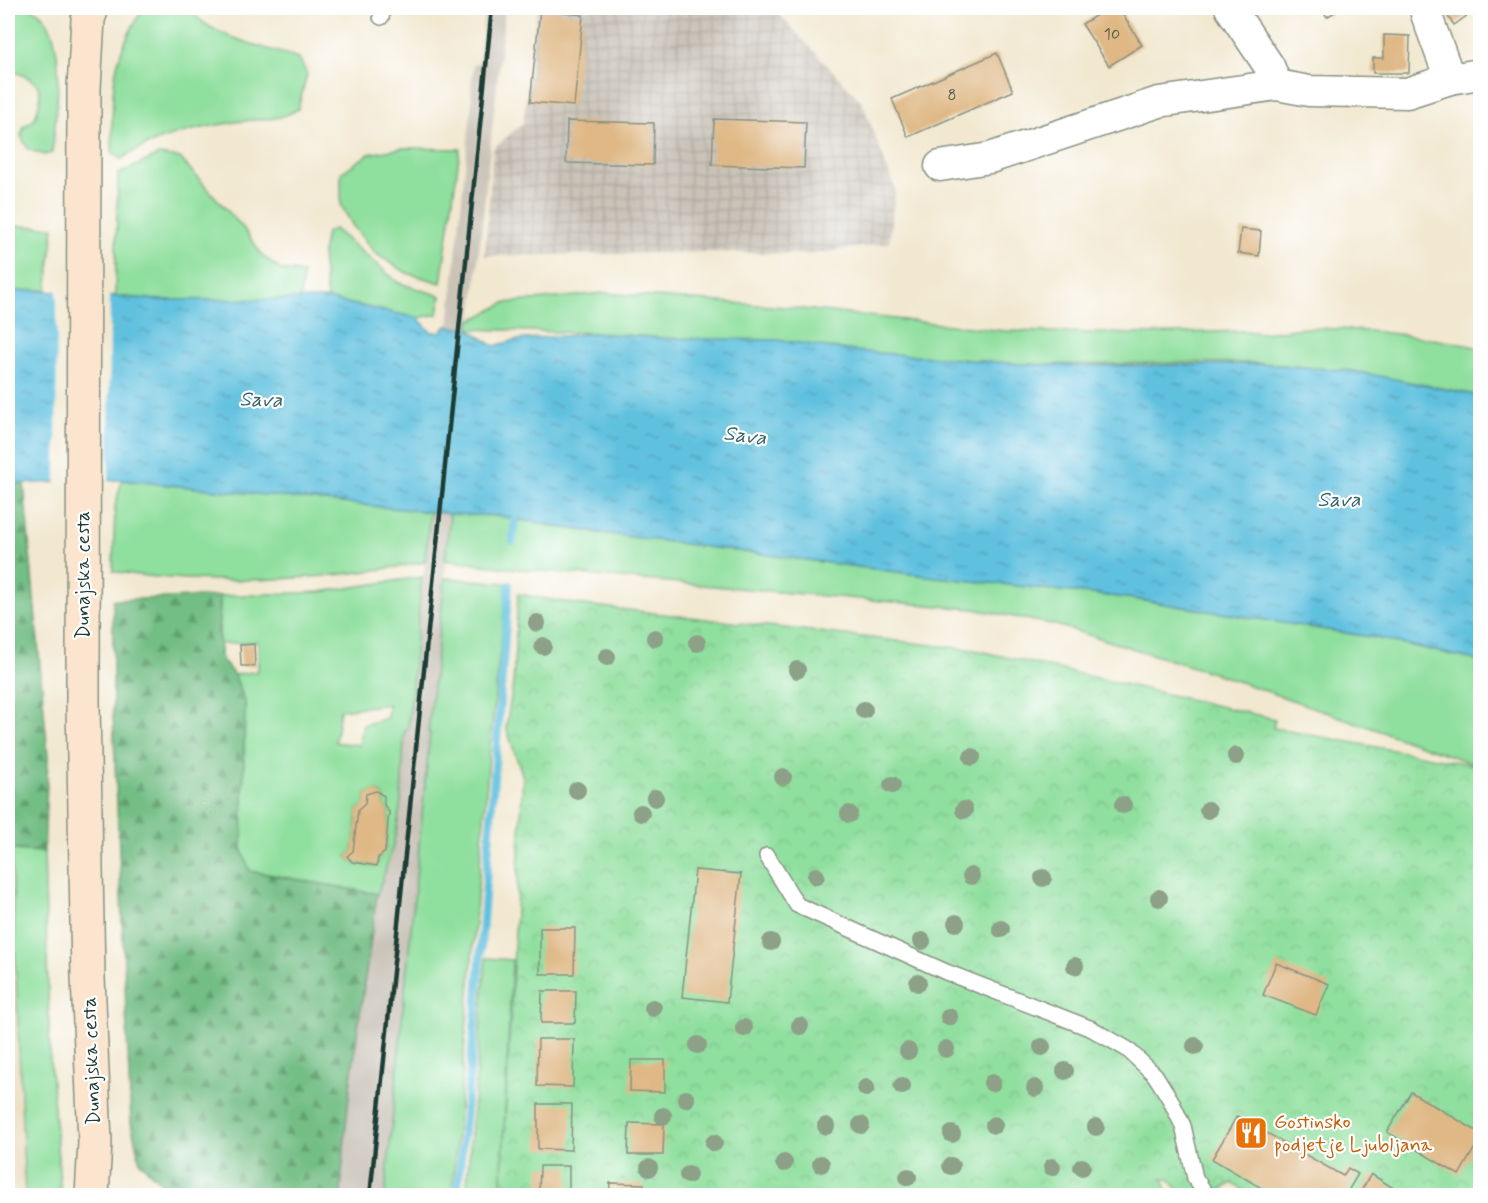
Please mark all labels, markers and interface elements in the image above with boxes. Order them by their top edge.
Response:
house number: 10 [1104,24,1120,45]
house number: 8 [947,85,957,106]
water label: Sava [239,386,283,414]
water label: Sava [722,419,768,453]
water label: Sava [1318,486,1360,514]
street label: Dunajska cesta [70,511,97,639]
street label: Dunajska cesta [76,996,108,1126]
place label: Gostinsko podjetje Ljubljana [1274,1109,1433,1159]
restaurant icon: Gostinsko podjetje Ljubljana [1233,1115,1269,1151]

